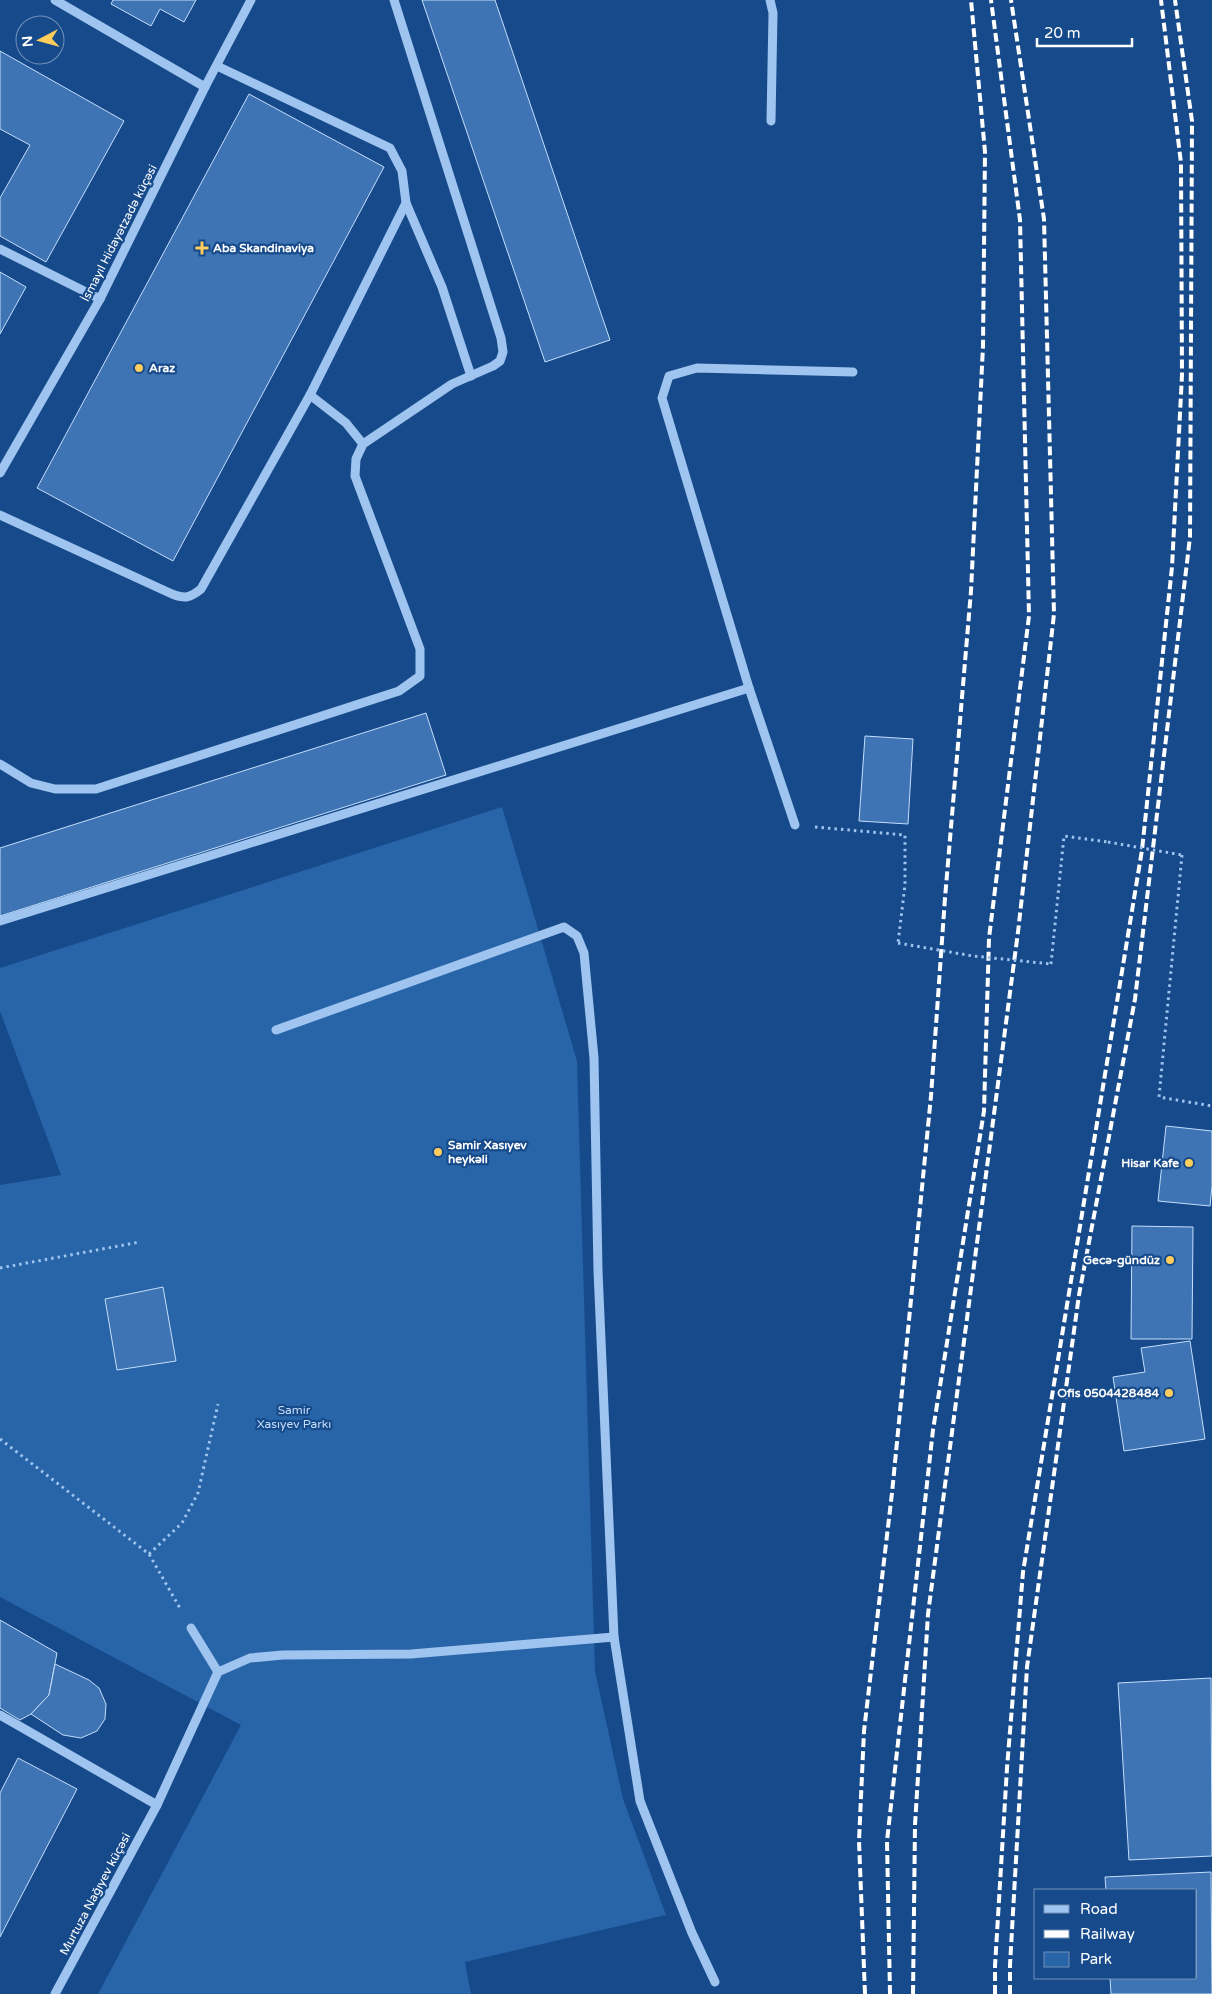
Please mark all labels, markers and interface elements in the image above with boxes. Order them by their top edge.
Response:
north arrow [15,15,65,65]
scale bar [1037,15,1132,47]
text: 20 m [1044,24,1081,42]
text: N [19,35,37,48]
street label: İsmayıl Hidayətzadə küçəsi [78,162,160,304]
marker: Aba Skandinaviya [195,241,209,255]
place label: Aba Skandinaviya [213,241,314,256]
place label: Araz [149,361,175,375]
marker: Araz [133,362,145,374]
place label: Samir Xasıyev heykəli [448,1138,527,1167]
marker: Samir Xasıyev heykəli [432,1146,444,1158]
place label: Hisar Kafe [1121,1156,1179,1170]
marker: Hisar Kafe [1183,1157,1195,1169]
place label: Gecə-gündüz [1083,1253,1160,1268]
marker: Gecə-gündüz [1164,1254,1176,1266]
place label: Ofis 0504428484 [1057,1386,1159,1400]
marker: Ofis 0504428484 [1163,1387,1175,1399]
park label: Samir Xasıyev Parkı [257,1403,331,1431]
street label: Murtuza Nağıyev küçəsi [57,1831,133,1957]
legend [1034,1889,1197,1979]
text: Road [1080,1900,1118,1918]
text: Railway [1080,1925,1135,1943]
text: Park [1080,1950,1112,1968]

